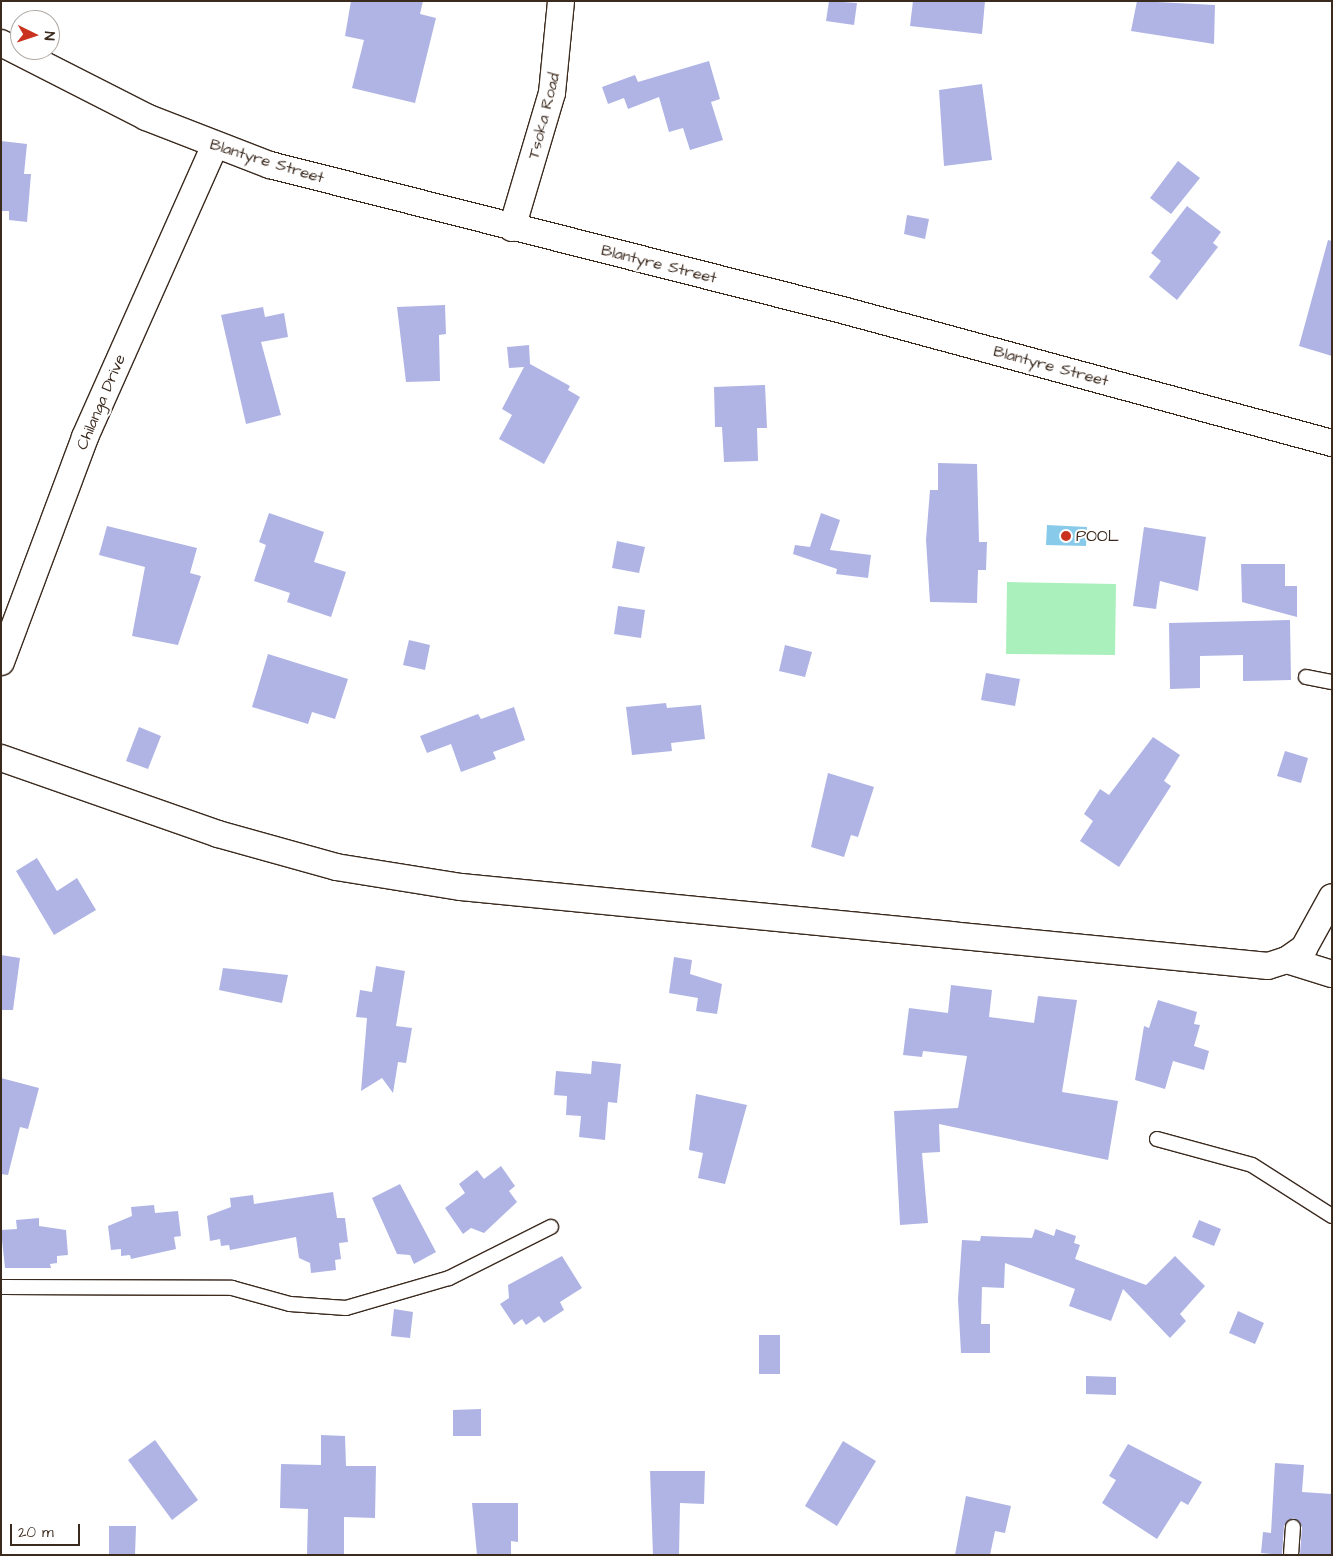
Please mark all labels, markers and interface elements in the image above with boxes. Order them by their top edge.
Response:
north arrow [10,10,60,60]
text: N [39,31,59,41]
street label: Tsoka Road [524,71,564,161]
street label: Blantyre Street [208,134,326,188]
street label: Blantyre Street [599,240,719,288]
street label: Blantyre Street [991,341,1111,391]
street label: Chilanga Drive [72,351,130,453]
place label: POOL [1076,526,1119,546]
marker: POOL [1060,530,1072,542]
scale bar [12,1514,82,1546]
text: 20 m [18,1522,54,1543]

